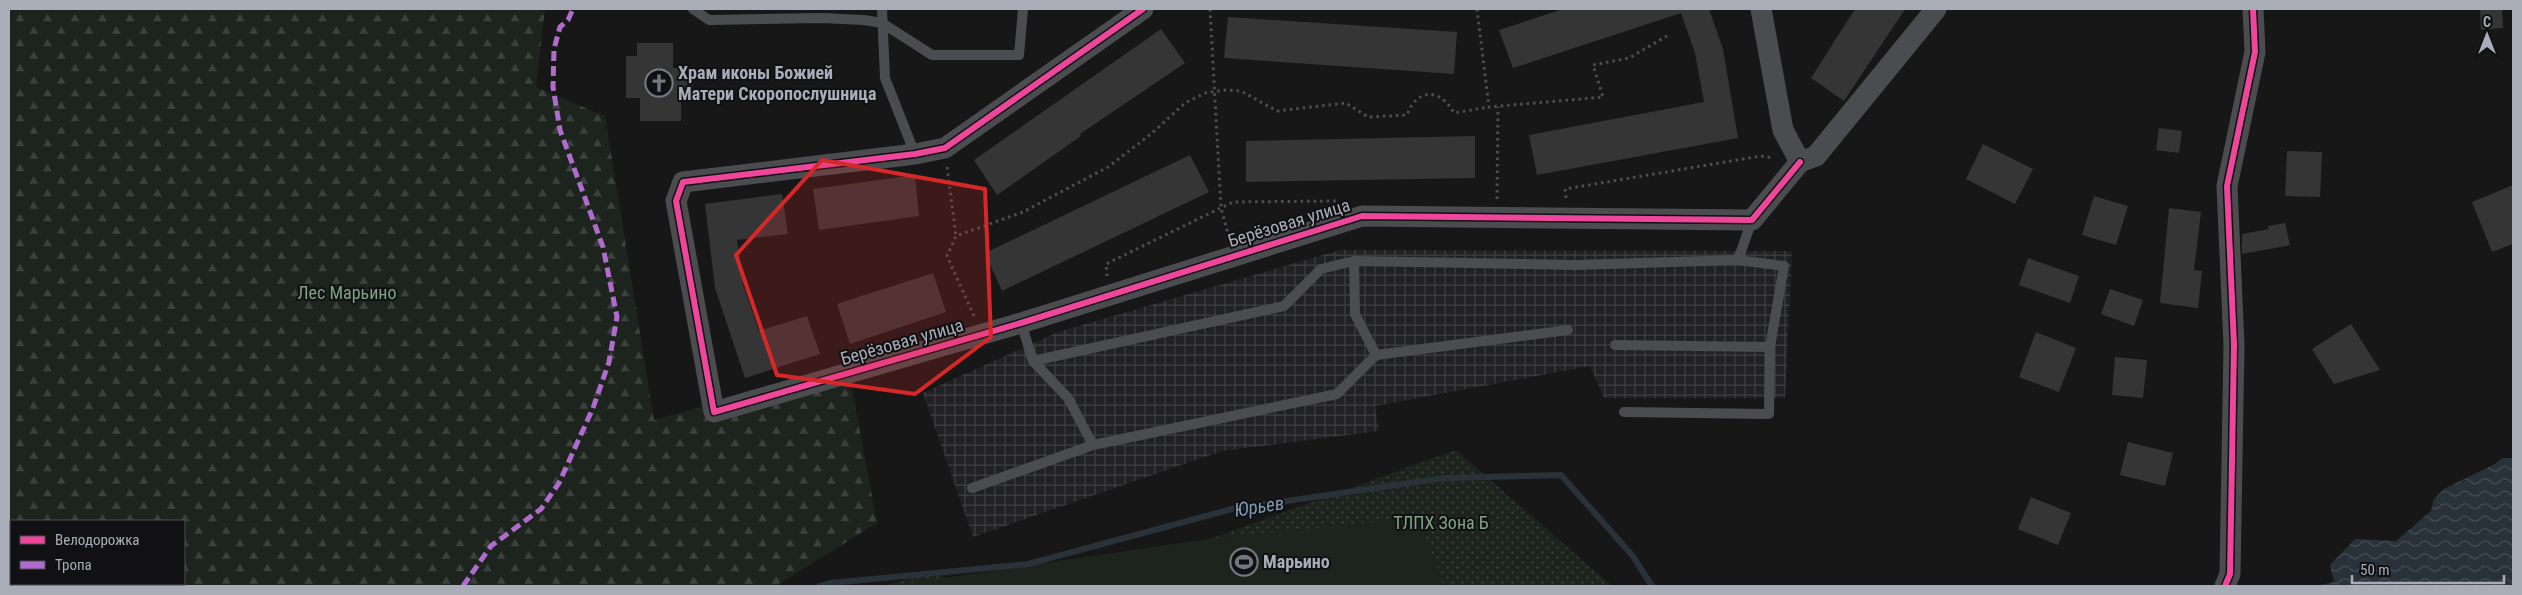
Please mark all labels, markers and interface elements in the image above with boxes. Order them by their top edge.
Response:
north arrow [2462,10,2512,60]
text: С [2483,14,2491,30]
place label: Храм иконы Божией Матери Скоропослушница [678,62,876,104]
church icon: Храм иконы Божией Матери Скоропослушница [644,68,674,98]
street label: Берёзовая улица [1225,194,1353,251]
park label: Лес Марьино [297,282,397,303]
street label: Берёзовая улица [838,314,966,369]
water label: Юрьев [1233,491,1286,522]
park label: ТЛПХ Зона Б [1393,512,1489,533]
legend [10,520,185,585]
text: Велодорожка [55,531,140,549]
sports icon: Марьино [1229,547,1259,577]
place label: Марьино [1263,551,1330,572]
scale bar [2352,552,2504,584]
text: Тропа [55,556,92,574]
text: 50 m [2360,561,2390,579]

